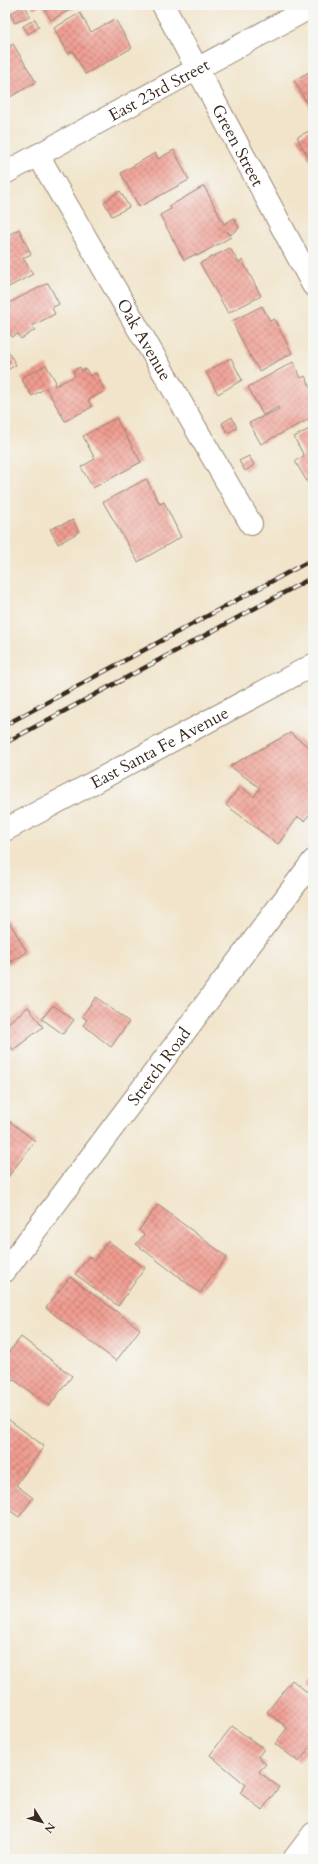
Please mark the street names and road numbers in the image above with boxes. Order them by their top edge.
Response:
street label: East 23rd Street [104,53,214,126]
street label: Green Street [207,100,270,191]
street label: Oak Avenue [112,294,177,385]
street label: East Santa Fe Avenue [86,701,232,794]
street label: Stretch Road [122,1023,196,1110]

